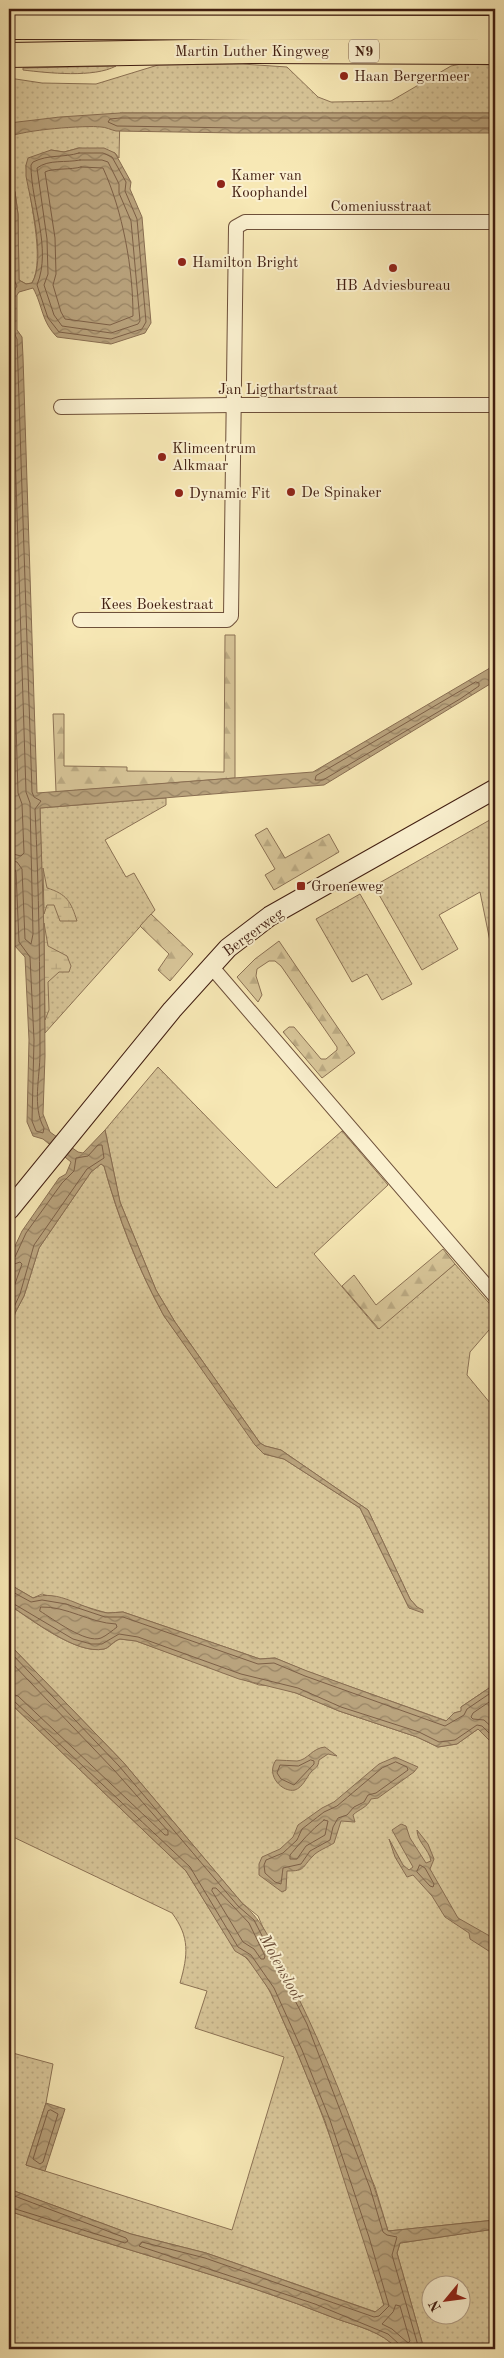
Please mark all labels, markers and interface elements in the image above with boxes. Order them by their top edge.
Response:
road number: N9 [349,40,379,62]
street label: Martin Luther Kingweg [175,45,329,60]
marker: Haan Bergermeer [338,70,350,82]
place label: Haan Bergermeer [354,70,469,85]
place label: Kamer van Koophandel [231,169,307,201]
marker: Kamer van Koophandel [215,178,227,190]
street label: Comeniusstraat [331,200,431,215]
marker: Hamilton Bright [176,256,188,268]
place label: Hamilton Bright [192,256,298,271]
marker: HB Adviesbureau [387,262,399,274]
place label: HB Adviesbureau [335,279,451,294]
street label: Jan Ligthartstraat [218,383,338,398]
place label: Klimcentrum Alkmaar [172,442,256,474]
marker: Klimcentrum Alkmaar [156,451,168,463]
marker: De Spinaker [285,486,297,498]
place label: De Spinaker [301,486,381,501]
marker: Dynamic Fit [173,487,185,499]
place label: Dynamic Fit [189,487,270,502]
street label: Kees Boekestraat [100,598,214,613]
marker: Groeneweg [295,880,307,892]
place label: Groeneweg [311,880,383,895]
street label: Bergerweg [221,906,287,960]
water label: Molensloot [255,1931,305,2005]
north arrow [422,2276,472,2326]
text: N [427,2297,444,2314]

